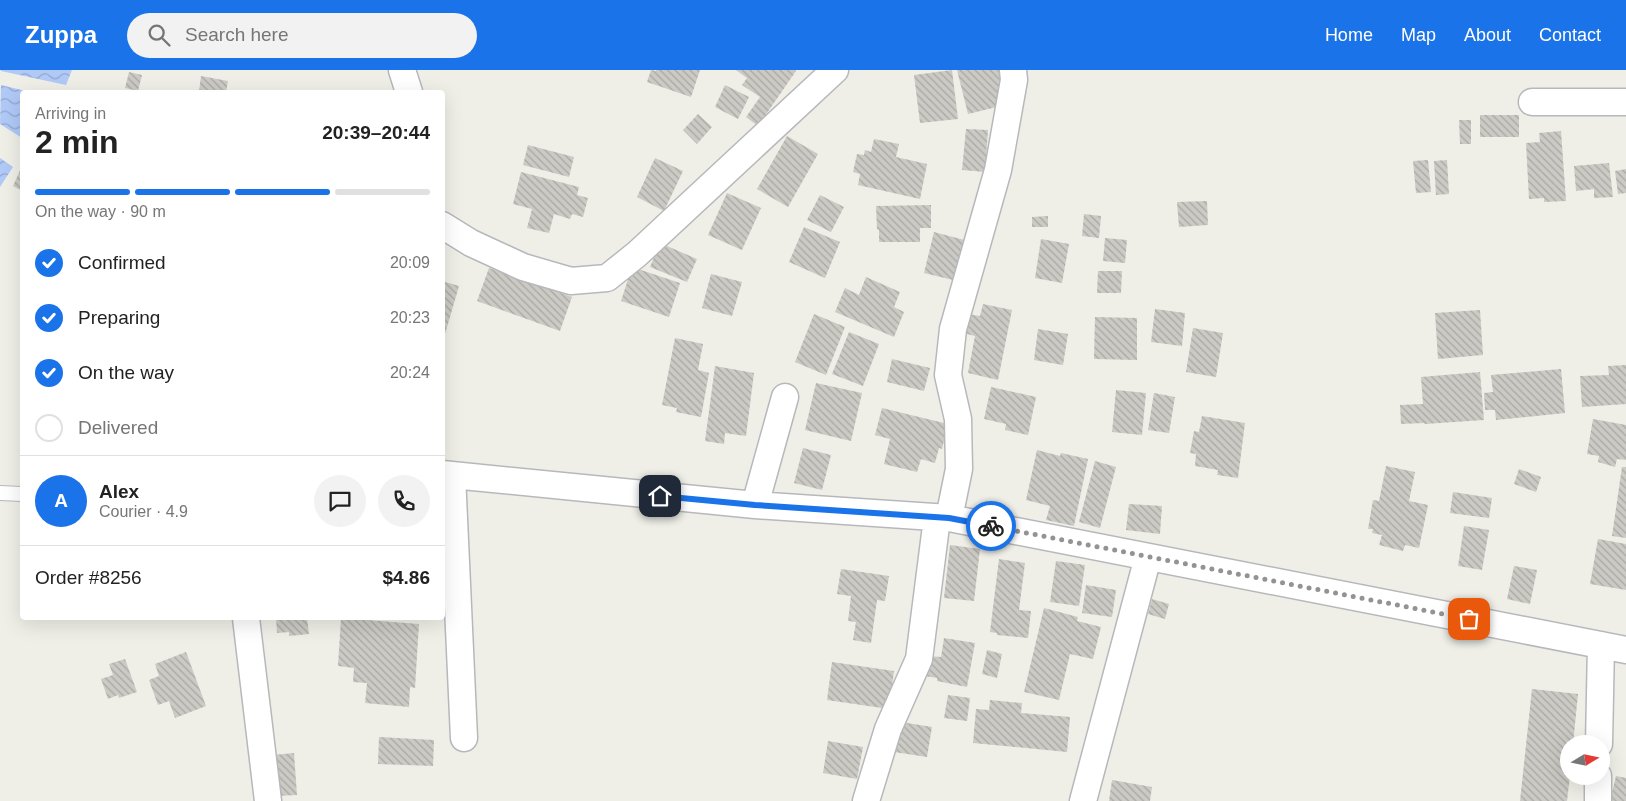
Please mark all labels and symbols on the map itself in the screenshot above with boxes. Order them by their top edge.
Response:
pin [639,475,681,517]
courier [966,501,1016,551]
pin [1448,598,1490,640]
north arrow [1560,735,1610,785]

